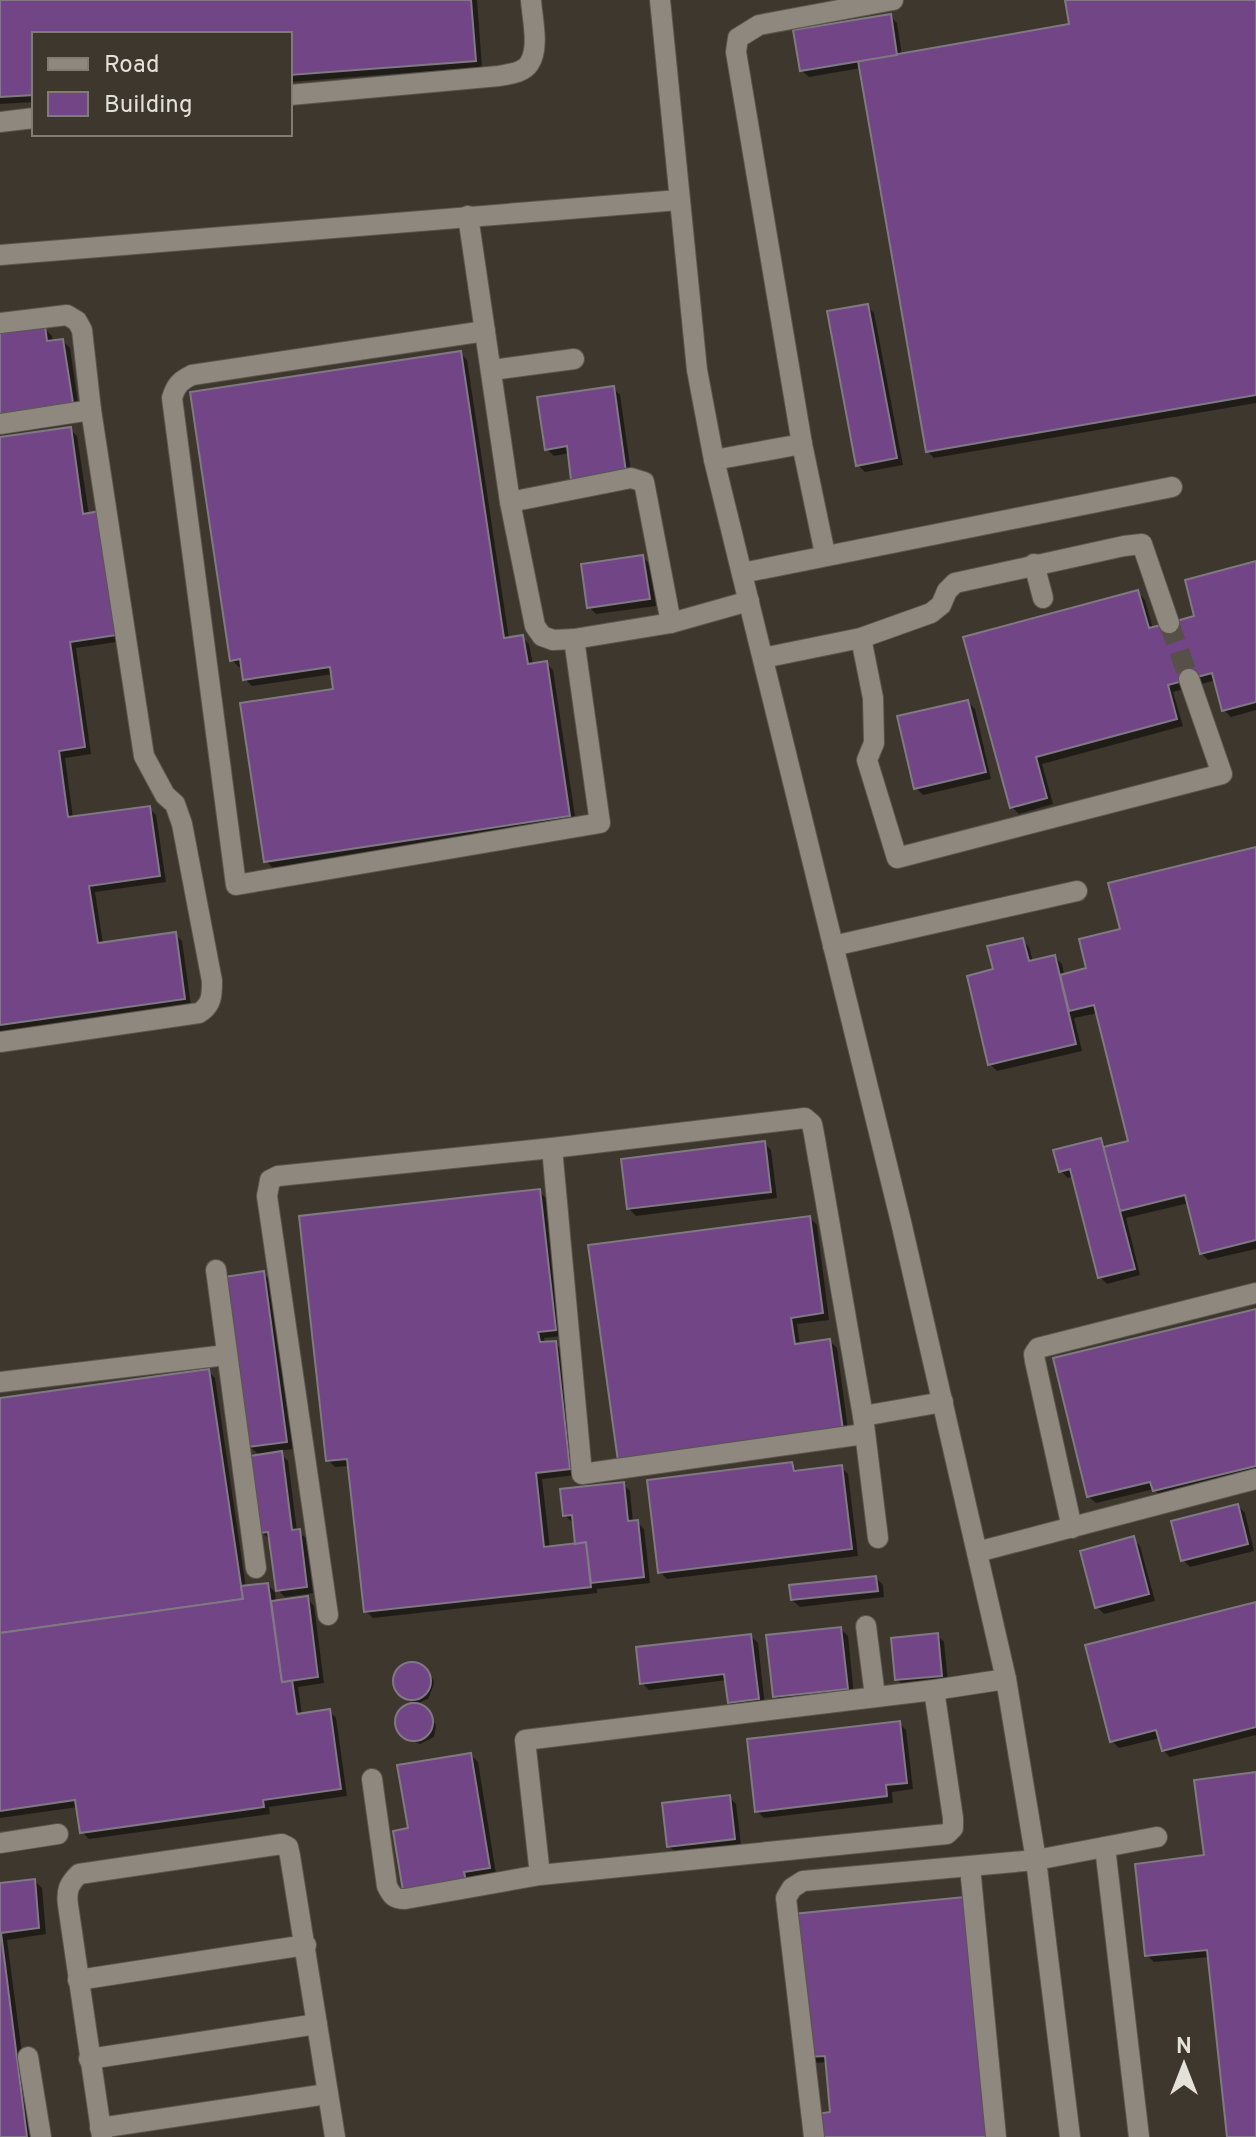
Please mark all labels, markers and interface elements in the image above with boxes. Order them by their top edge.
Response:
legend [32,32,292,136]
text: Road [104,51,160,81]
text: Building [104,91,193,121]
north arrow [1144,2025,1224,2105]
text: N [1176,2034,1192,2061]

